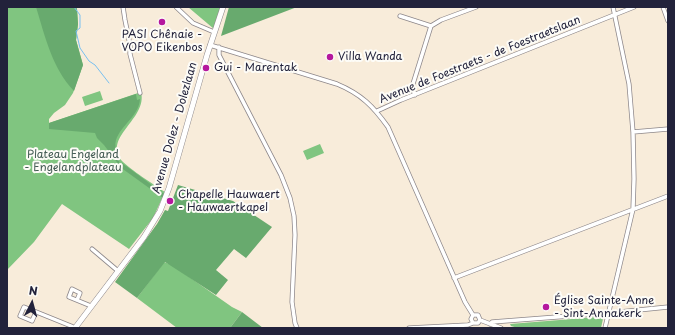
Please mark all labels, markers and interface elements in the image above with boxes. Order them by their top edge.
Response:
street label: Avenue de Foestraets - de Foestraetslaan [377,13,583,107]
marker: PASI Chênaie - VOPO Eikenbos [157,17,167,27]
place label: PASI Chênaie - VOPO Eikenbos [121,28,203,54]
place label: Villa Wanda [338,50,402,64]
marker: Villa Wanda [325,52,335,62]
street label: Avenue Dolez - Dolezlaan [150,61,200,195]
place label: Gui - Marentak [214,61,298,75]
marker: Gui - Marentak [201,63,211,73]
park label: Plateau Engeland - Engelandplateau [24,148,122,174]
place label: Chapelle Hauwaert - Hauwaertkapel [178,188,280,214]
marker: Chapelle Hauwaert - Hauwaertkapel [165,196,175,206]
text: N [28,282,39,299]
north arrow [12,283,52,323]
place label: Église Sainte-Anne - Sint-Annakerk [554,294,654,320]
marker: Église Sainte-Anne - Sint-Annakerk [541,302,551,312]

